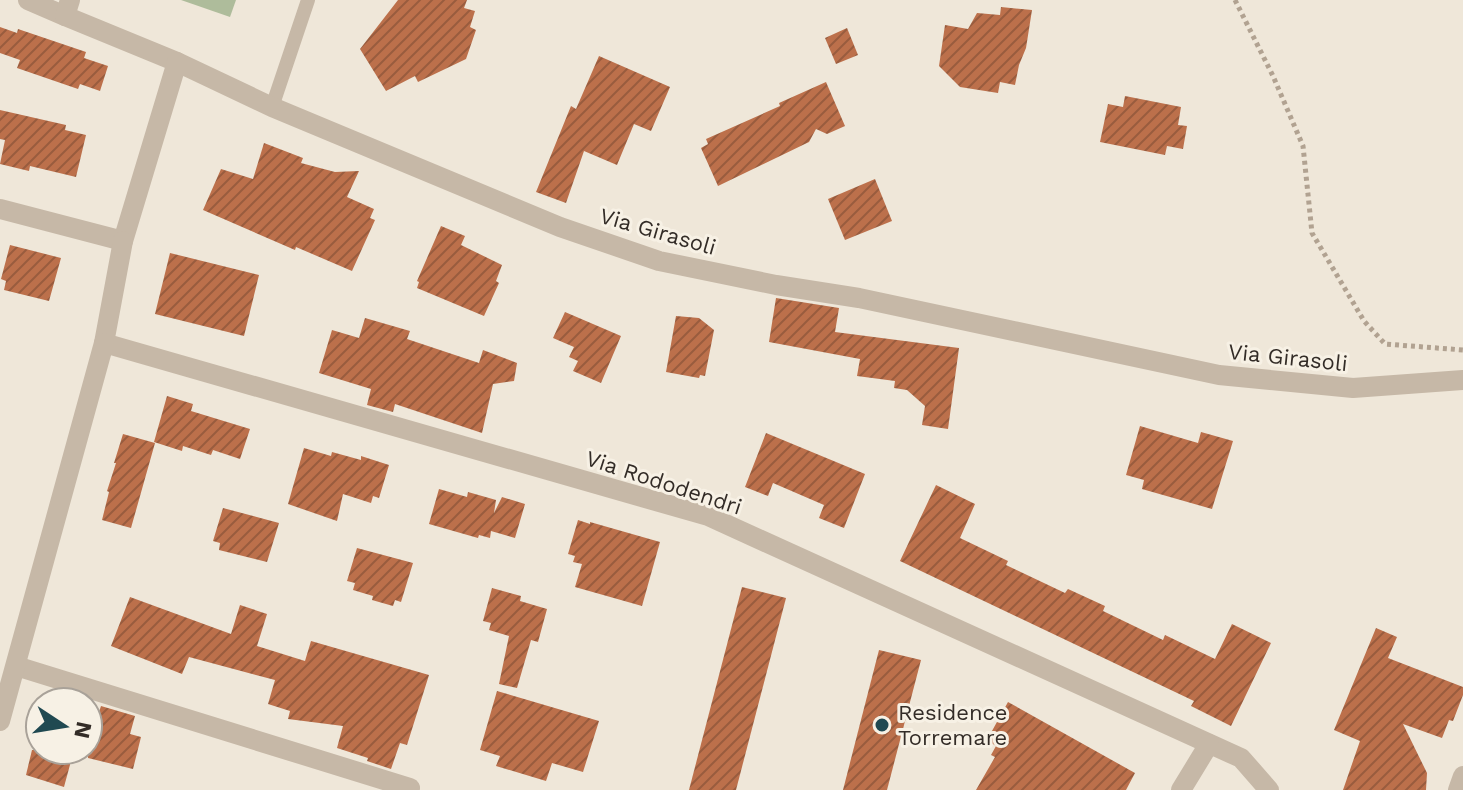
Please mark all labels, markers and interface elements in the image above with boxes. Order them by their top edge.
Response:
street label: Via Girasoli [597,203,719,260]
street label: Via Girasoli [1227,339,1349,376]
street label: Via Rododendri [583,445,745,520]
north arrow [24,686,104,766]
place label: Residence Torremare [898,700,1008,750]
marker: Residence Torremare [873,716,891,734]
text: N [69,719,97,741]

